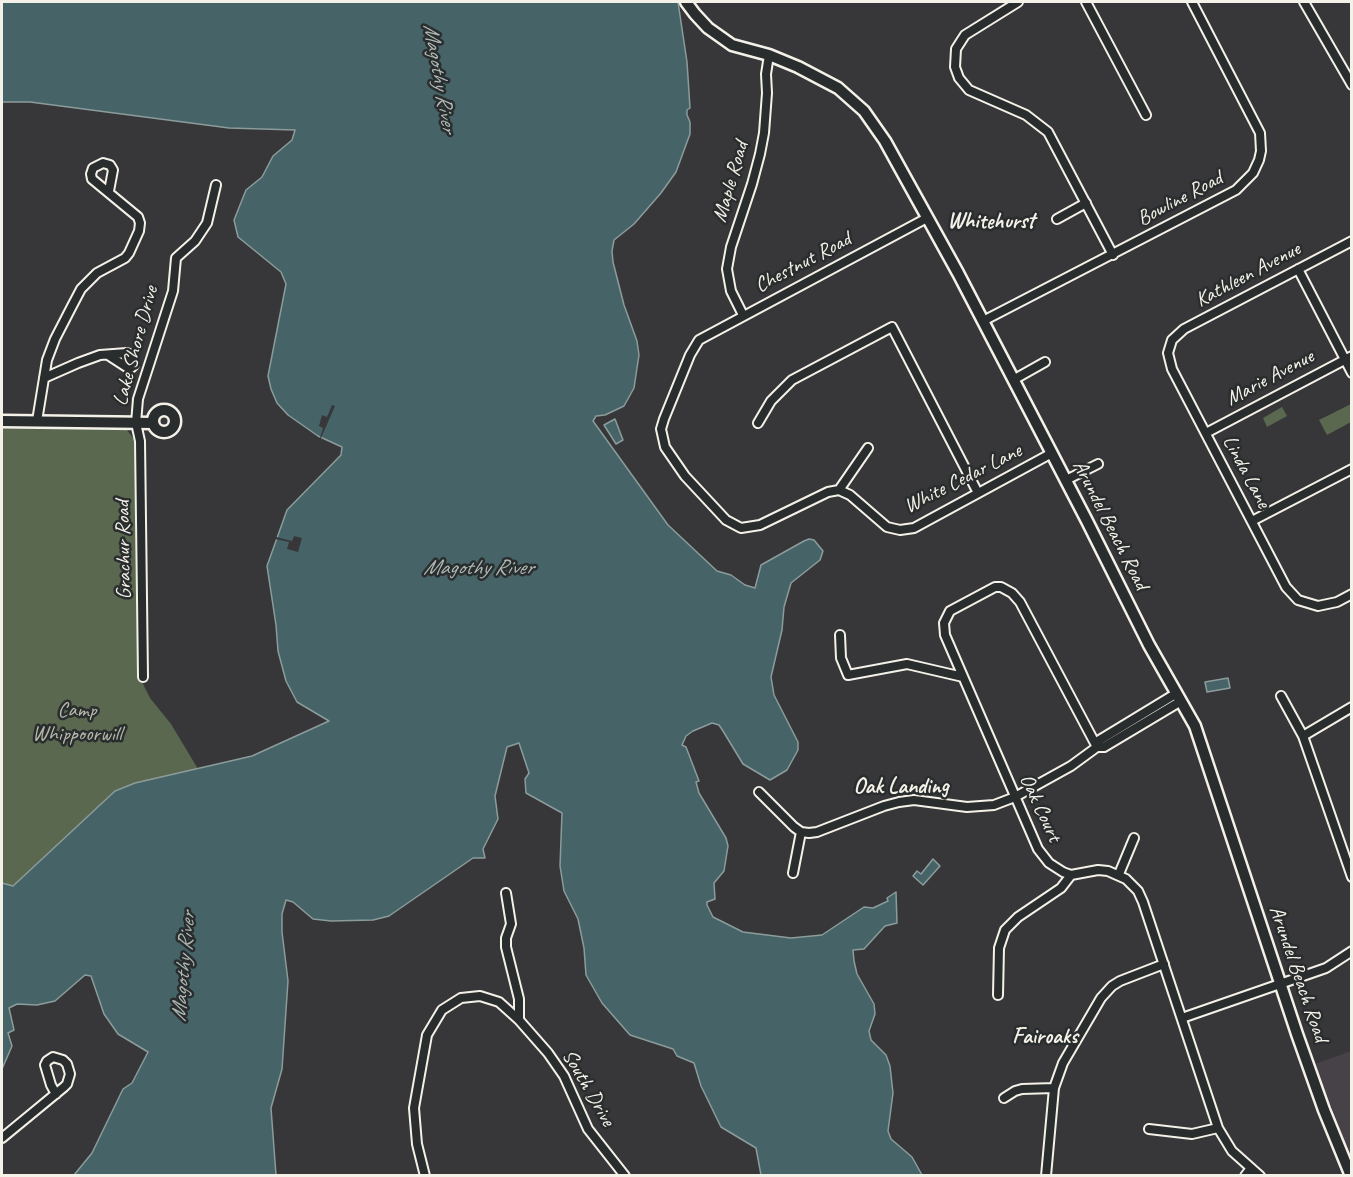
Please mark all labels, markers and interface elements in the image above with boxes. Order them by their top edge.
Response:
water label: Magothy River [416,22,462,134]
street label: Maple Road [707,139,755,225]
street label: Bowline Road [1133,166,1227,232]
district label: Whitehurst [947,209,1035,235]
street label: Chestnut Road [751,227,855,299]
street label: Kathleen Avenue [1191,237,1305,313]
street label: Lake Shore Drive [108,283,164,409]
street label: Marie Avenue [1222,344,1318,412]
street label: Linda Lane [1216,431,1276,513]
street label: White Cedar Lane [900,439,1026,519]
street label: Arundel Beach Road [1066,456,1154,594]
street label: Grachur Road [111,500,137,600]
water label: Magothy River [423,555,533,581]
park label: Camp Whippoorwill [32,697,122,747]
street label: Oak Court [1013,770,1067,846]
district label: Oak Landing [853,774,949,800]
street label: Arundel Beach Road [1263,903,1333,1045]
water label: Magothy River [166,911,202,1023]
district label: Fairoaks [1012,1024,1078,1050]
street label: South Drive [556,1045,620,1131]

